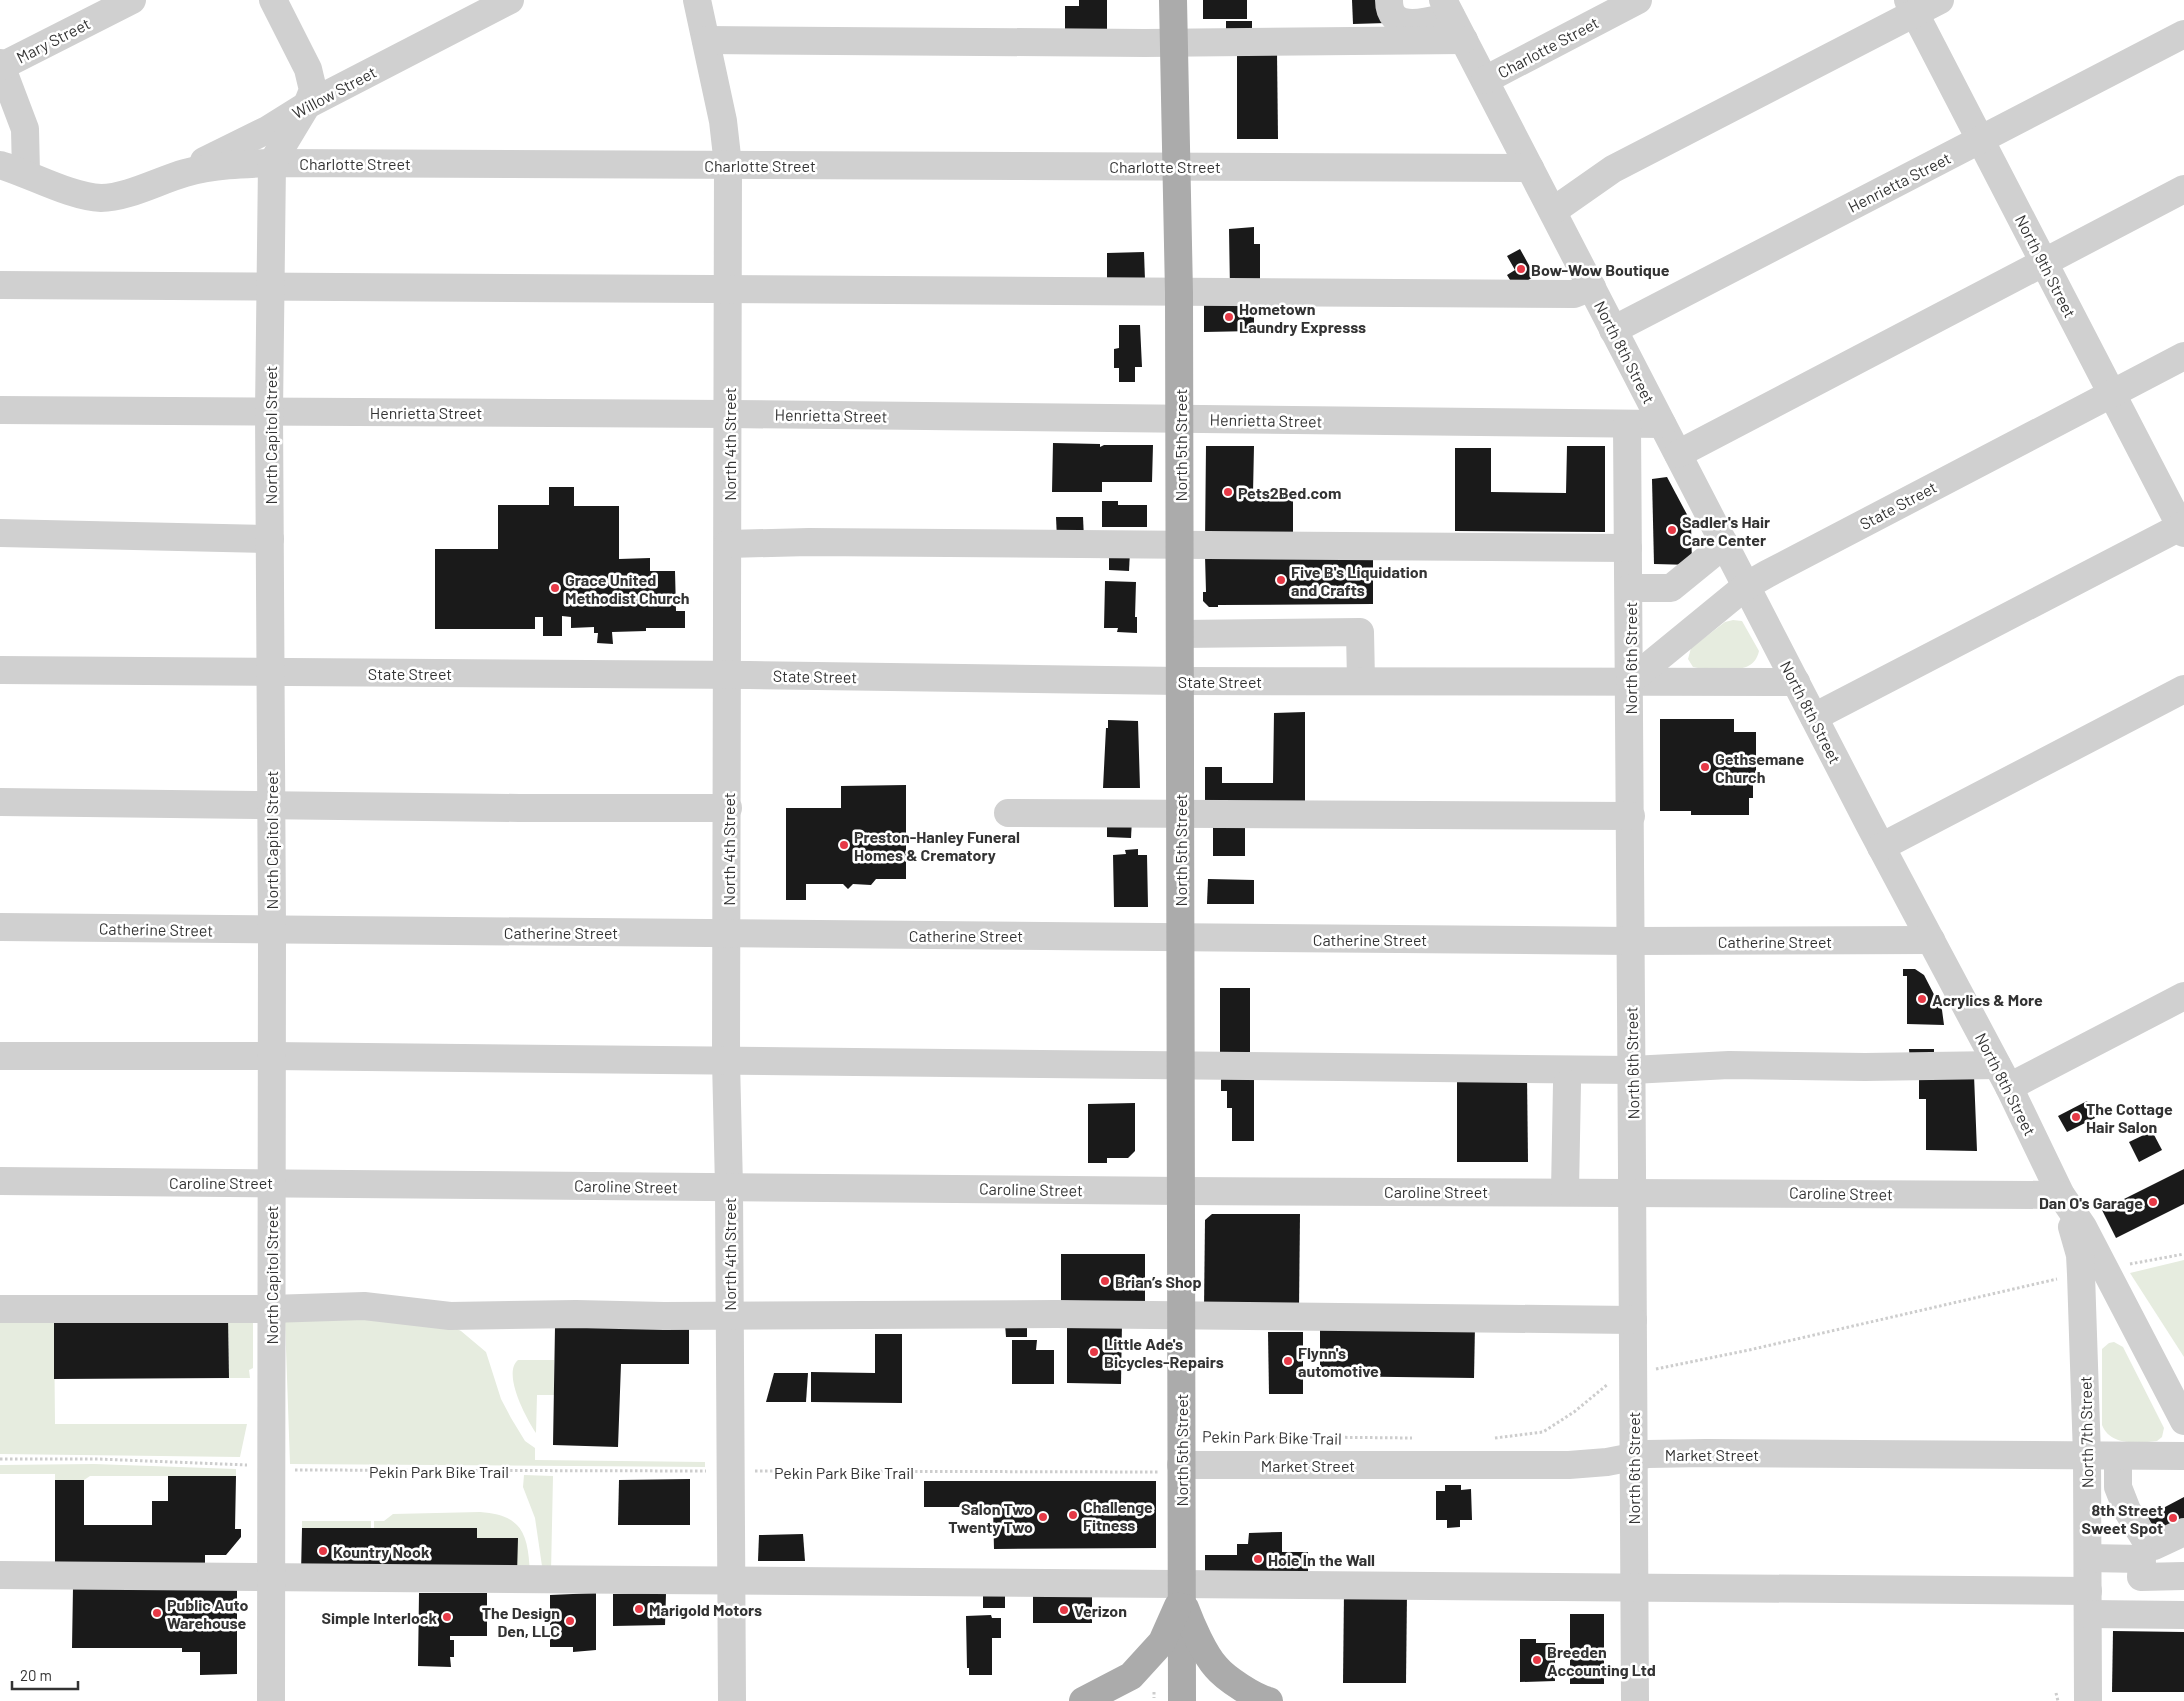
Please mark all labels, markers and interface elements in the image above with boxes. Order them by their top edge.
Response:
street label: Charlotte Street [1494,12,1602,82]
street label: Mary Street [13,13,93,67]
street label: Willow Street [289,62,379,122]
street label: Henrietta Street [1845,148,1953,216]
street label: Charlotte Street [299,154,411,173]
street label: Charlotte Street [704,156,816,175]
street label: Charlotte Street [1109,157,1221,176]
street label: North 9th Street [2012,211,2080,321]
place label: Bow-Wow Boutique [1531,260,1670,279]
marker: Bow-Wow Boutique [1515,263,1527,275]
street label: North 8th Street [1591,297,1659,407]
place label: Hometown Laundry Expresss [1239,299,1366,336]
marker: Hometown Laundry Expresss [1223,311,1235,323]
street label: North Capitol Street [261,366,280,504]
street label: North 4th Street [720,387,739,501]
street label: North 5th Street [1171,389,1190,501]
street label: Henrietta Street [370,403,482,422]
street label: Henrietta Street [775,405,887,425]
street label: Henrietta Street [1210,410,1322,430]
street label: State Street [1856,477,1940,533]
place label: Pets2Bed.com [1238,483,1341,502]
marker: Pets2Bed.com [1222,486,1234,498]
place label: Sadler's Hair Care Center [1682,512,1770,549]
marker: Sadler's Hair Care Center [1666,524,1678,536]
place label: Five B's Liquidation and Crafts [1291,562,1428,599]
place label: Grace United Methodist Church [565,570,690,607]
marker: Five B's Liquidation and Crafts [1275,574,1287,586]
marker: Grace United Methodist Church [549,582,561,594]
street label: North 6th Street [1621,602,1640,714]
street label: North 8th Street [1777,657,1845,767]
street label: State Street [368,664,452,683]
street label: State Street [773,666,857,686]
street label: State Street [1178,672,1262,691]
place label: Gethsemane Church [1715,749,1804,786]
marker: Gethsemane Church [1699,761,1711,773]
street label: North Capitol Street [262,771,281,909]
street label: North 4th Street [719,792,738,906]
street label: North 5th Street [1171,794,1190,906]
place label: Preston-Hanley Funeral Homes & Crematory [854,827,1020,864]
marker: Preston-Hanley Funeral Homes & Crematory [838,839,850,851]
street label: Catherine Street [99,919,213,939]
street label: Catherine Street [504,923,618,942]
street label: Catherine Street [909,926,1023,945]
street label: Catherine Street [1313,930,1427,949]
street label: Catherine Street [1718,932,1832,951]
place label: Acrylics & More [1932,990,2043,1009]
marker: Acrylics & More [1916,993,1928,1005]
street label: North 6th Street [1622,1006,1642,1120]
street label: North 8th Street [1972,1029,2040,1139]
place label: The Cottage Hair Salon [2086,1099,2173,1136]
marker: The Cottage Hair Salon [2070,1111,2082,1123]
street label: Caroline Street [169,1173,273,1192]
street label: Caroline Street [574,1176,678,1196]
street label: Caroline Street [979,1179,1083,1199]
street label: Caroline Street [1384,1182,1488,1201]
street label: Caroline Street [1789,1183,1893,1203]
place label: Dan O's Garage [2039,1193,2143,1212]
marker: Dan O's Garage [2147,1196,2159,1208]
street label: North 4th Street [720,1197,739,1311]
street label: North Capitol Street [262,1206,281,1344]
place label: Brian’s Shop [1115,1272,1202,1291]
marker: Brian’s Shop [1099,1275,1111,1287]
place label: Little Ade's Bicycles-Repairs [1104,1334,1224,1371]
place label: Flynn's automotive [1298,1343,1379,1380]
marker: Little Ade's Bicycles-Repairs [1088,1346,1100,1358]
marker: Flynn's automotive [1282,1355,1294,1367]
street label: North 7th Street [2076,1376,2096,1488]
street label: North 5th Street [1172,1394,1191,1506]
street label: North 6th Street [1624,1412,1643,1524]
street label: Pekin Park Bike Trail [1202,1426,1342,1448]
street label: Market Street [1665,1445,1759,1464]
street label: Market Street [1261,1456,1355,1475]
street label: Pekin Park Bike Trail [369,1462,509,1481]
street label: Pekin Park Bike Trail [774,1463,914,1482]
place label: Challenge Fitness [1083,1497,1153,1534]
place label: Salon Two Twenty Two [948,1499,1033,1536]
place label: 8th Street Sweet Spot [2082,1500,2163,1537]
marker: Challenge Fitness [1067,1509,1079,1521]
marker: Salon Two Twenty Two [1037,1511,1049,1523]
marker: 8th Street Sweet Spot [2167,1512,2179,1524]
place label: Kountry Nook [333,1542,430,1561]
marker: Kountry Nook [317,1545,329,1557]
place label: Hole In the Wall [1268,1550,1375,1569]
marker: Hole In the Wall [1252,1553,1264,1565]
place label: Public Auto Warehouse [167,1595,249,1632]
place label: Marigold Motors [649,1600,762,1619]
place label: Verizon [1074,1601,1127,1620]
place label: The Design Den, LLC [482,1603,560,1640]
marker: Marigold Motors [633,1603,645,1615]
marker: Verizon [1058,1604,1070,1616]
marker: Public Auto Warehouse [151,1607,163,1619]
place label: Simple Interlock [321,1608,437,1627]
marker: Simple Interlock [441,1611,453,1623]
marker: The Design Den, LLC [564,1615,576,1627]
place label: Breeden Accounting Ltd [1547,1642,1656,1679]
marker: Breeden Accounting Ltd [1531,1654,1543,1666]
scale bar [12,1658,79,1690]
text: 20 m [20,1666,52,1684]

